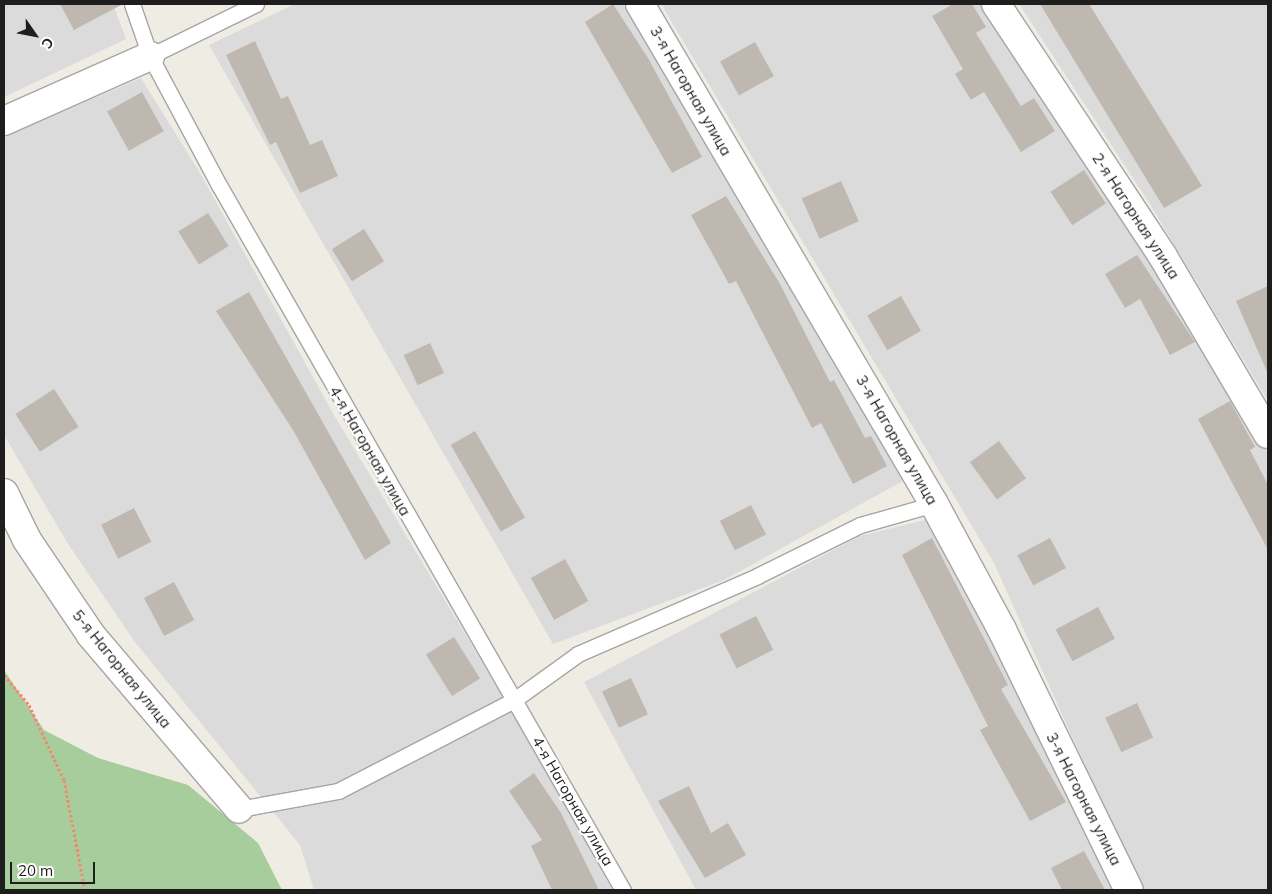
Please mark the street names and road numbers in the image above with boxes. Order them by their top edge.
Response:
street label: 3-я Нагорная улица [647,23,735,159]
street label: 2-я Нагорная улица [1088,150,1184,282]
street label: 3-я Нагорная улица [853,372,941,508]
street label: 4-я Нагорная улица [326,383,414,519]
street label: 5-я Нагорная улица [69,606,175,732]
street label: 3-я Нагорная улица [1043,730,1125,868]
street label: 4-я Нагорная улица [529,733,617,869]

